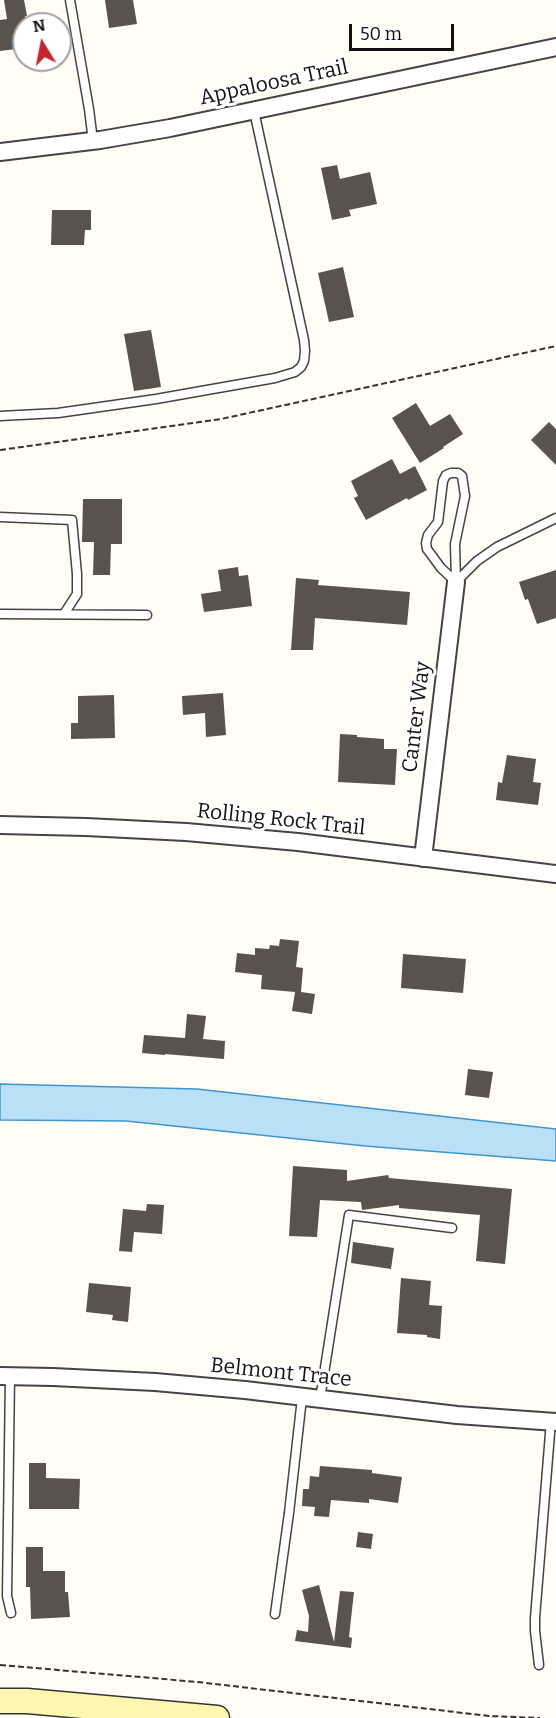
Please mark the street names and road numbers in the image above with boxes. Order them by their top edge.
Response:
street label: Appaloosa Trail [197,55,351,111]
street label: Canter Way [398,660,436,774]
street label: Rolling Rock Trail [196,799,366,841]
street label: Belmont Trace [209,1353,353,1393]

